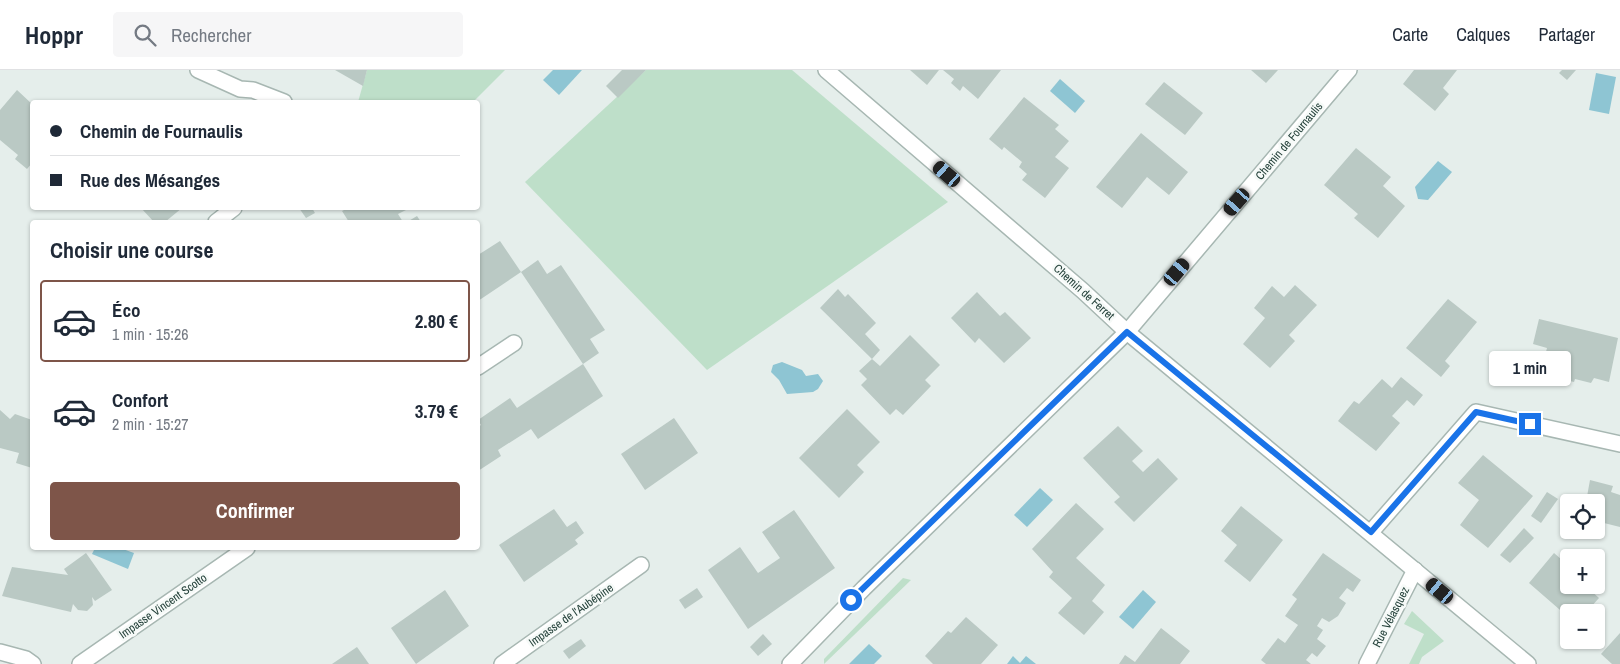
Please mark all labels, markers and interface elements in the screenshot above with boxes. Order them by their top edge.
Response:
search box [113,12,463,57]
text: Hoppr [25,19,83,51]
icon: search [131,21,159,49]
text: Rechercher [171,22,251,48]
text: Carte [1392,22,1428,47]
text: Calques [1456,22,1510,47]
text: Partager [1538,22,1595,47]
street label: Chemin de Fournaulis [1252,99,1326,183]
text: Chemin de Fournaulis [80,118,243,144]
car [930,158,963,190]
text: Rue des Mésanges [80,167,220,193]
car [1221,186,1252,218]
text: Choisir une course [50,235,213,265]
car [1161,256,1192,288]
street label: Chemin de Ferret [1050,260,1118,324]
text: Éco [112,297,141,323]
icon: car [52,299,97,344]
text: 2.80 € [415,308,458,334]
text: 1 min · 15:26 [112,323,189,345]
callout: 1 min [1489,352,1571,386]
text: 1 min [1513,357,1547,379]
text: Confort [112,387,168,413]
icon: car [52,389,97,434]
text: 3.79 € [415,398,458,424]
text: 2 min · 15:27 [112,413,189,435]
route end [1519,413,1541,435]
button: Confirmer [50,482,460,540]
map controls [1560,494,1605,649]
button: locate [1560,494,1605,539]
button: + [1560,549,1605,594]
street label: Impasse Vincent Scotto [116,570,210,642]
car [1423,576,1456,606]
street label: Impasse de l'Aubépine [526,580,616,650]
street label: Rue Vélasquez [1369,584,1413,650]
route start [840,589,862,611]
button: − [1560,604,1605,649]

